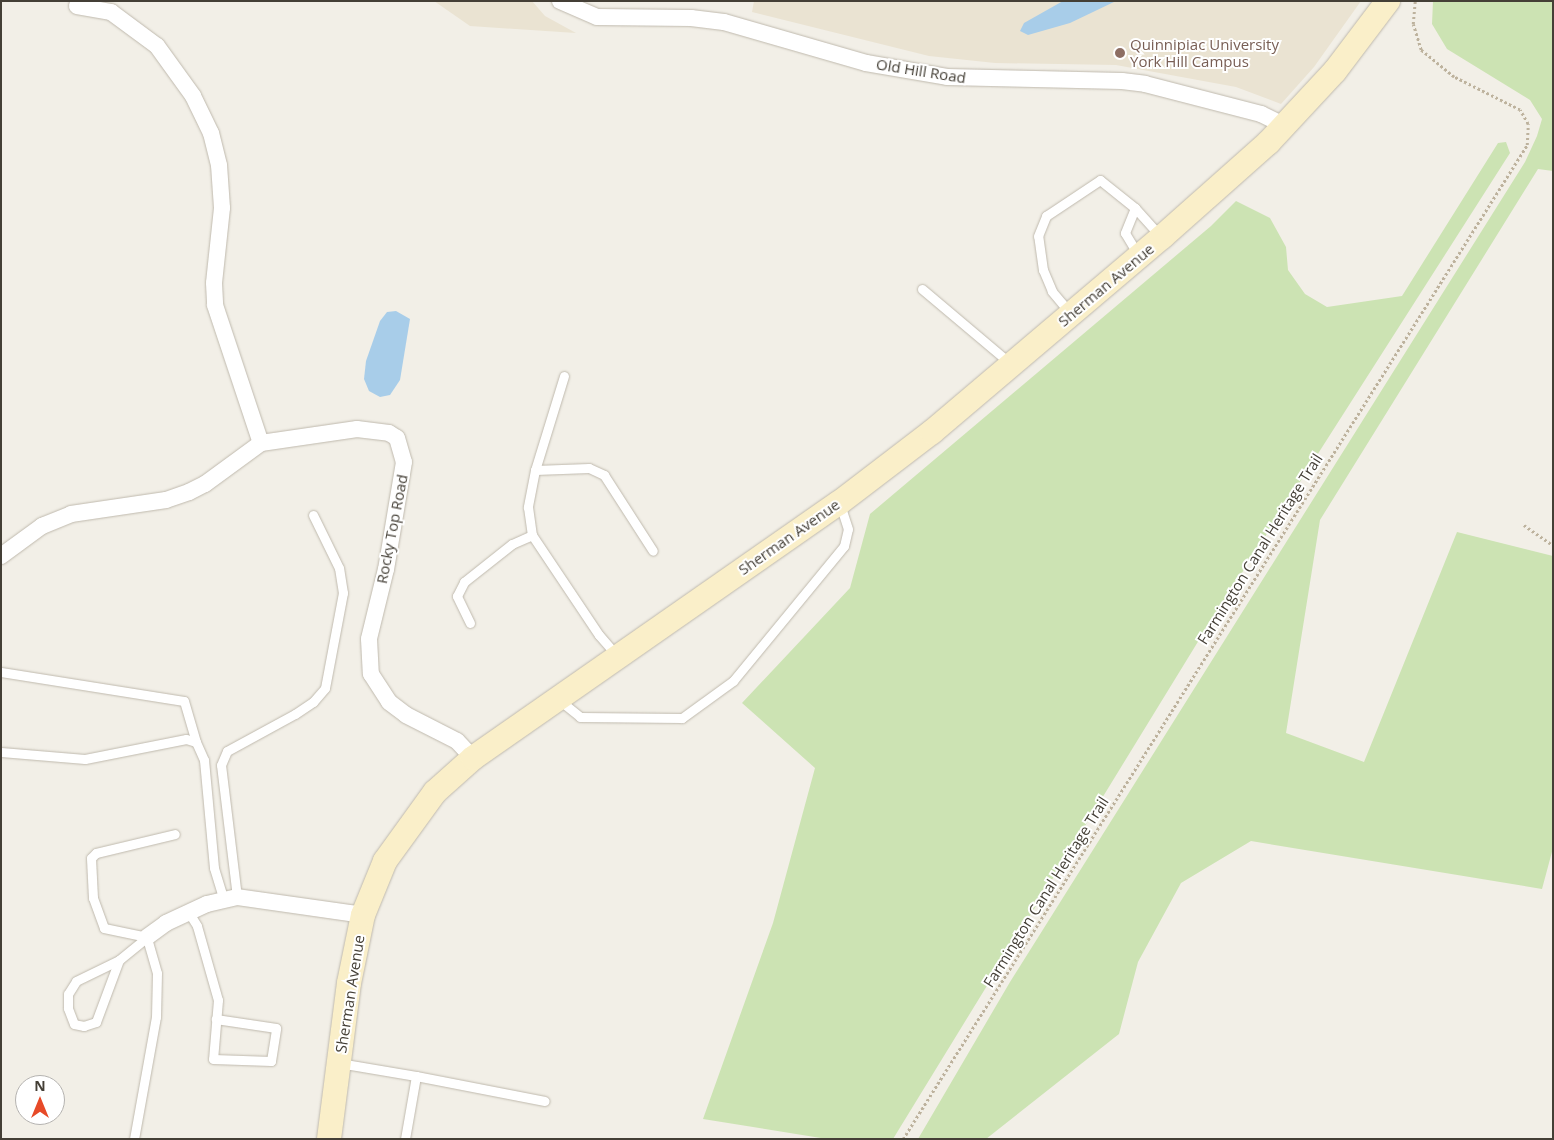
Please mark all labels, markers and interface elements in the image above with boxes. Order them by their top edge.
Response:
place label: Quinnipiac University York Hill Campus [1130,35,1279,70]
marker: Quinnipiac University York Hill Campus [1114,47,1126,59]
street label: Old Hill Road [875,55,967,87]
street label: Sherman Avenue [1054,240,1158,330]
street label: Farmington Canal Heritage Trail [1194,450,1326,648]
street label: Rocky Top Road [373,473,411,585]
street label: Sherman Avenue [735,495,843,579]
street label: Farmington Canal Heritage Trail [980,793,1112,991]
street label: Sherman Avenue [332,934,368,1054]
north arrow [15,1075,65,1125]
text: N [34,1076,46,1095]

